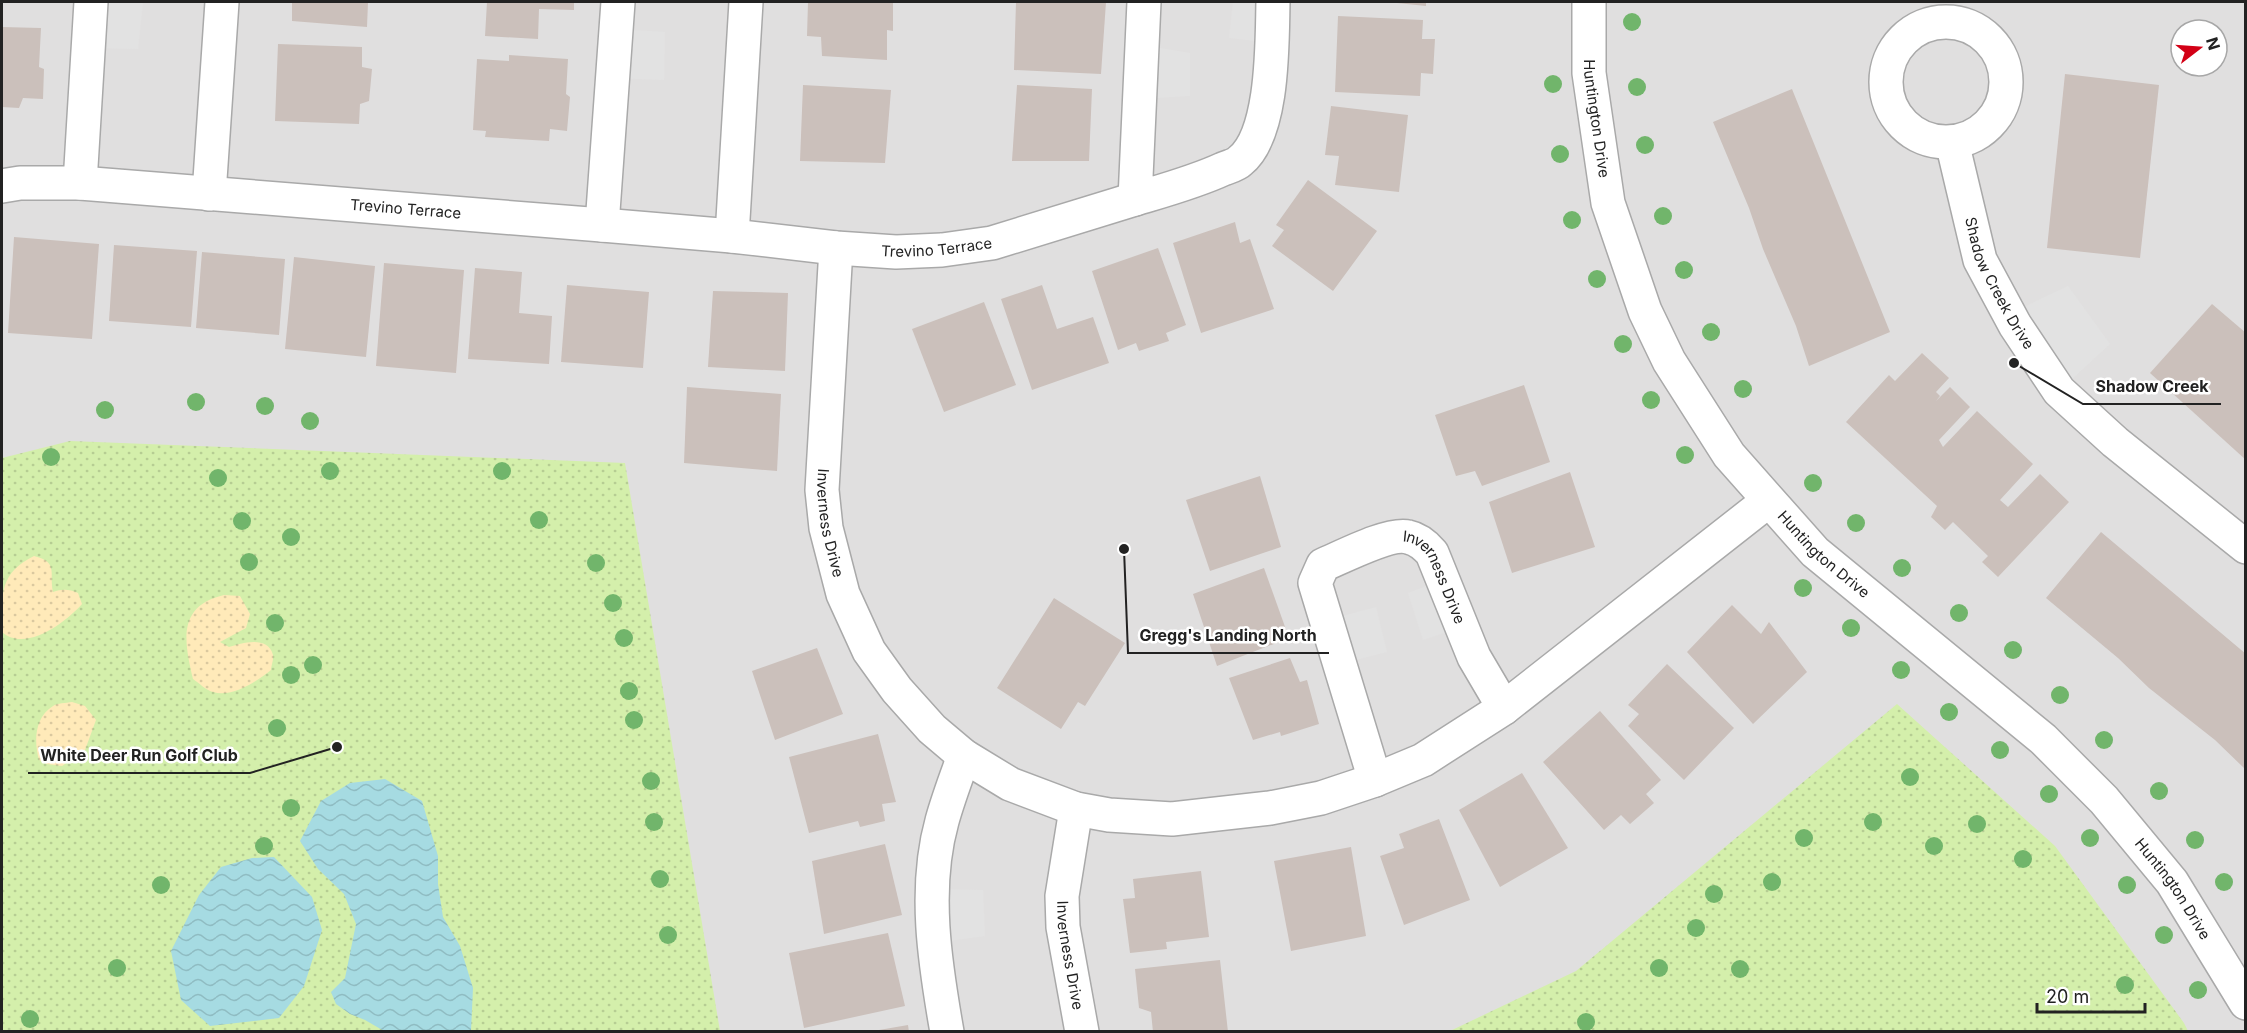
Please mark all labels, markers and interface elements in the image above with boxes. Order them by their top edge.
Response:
north arrow [2169,18,2229,78]
text: N [2202,35,2225,52]
street label: Huntington Drive [1580,59,1614,179]
street label: Trevino Terrace [349,195,462,223]
street label: Shadow Creek Drive [1961,215,2039,353]
street label: Trevino Terrace [880,233,993,261]
callout: Shadow Creek [2083,370,2221,404]
text: Shadow Creek [2095,376,2209,396]
street label: Inverness Drive [813,468,848,579]
street label: Huntington Drive [1774,506,1874,602]
street label: Inverness Drive [1402,526,1470,627]
callout: Gregg's Landing North [1128,619,1329,653]
text: Gregg's Landing North [1139,625,1317,645]
callout: White Deer Run Golf Club [28,739,250,773]
text: White Deer Run Golf Club [40,745,238,765]
street label: Huntington Drive [2131,834,2215,943]
street label: Inverness Drive [1053,900,1088,1011]
scale bar [2037,976,2145,1014]
text: 20 m [2046,986,2089,1007]

